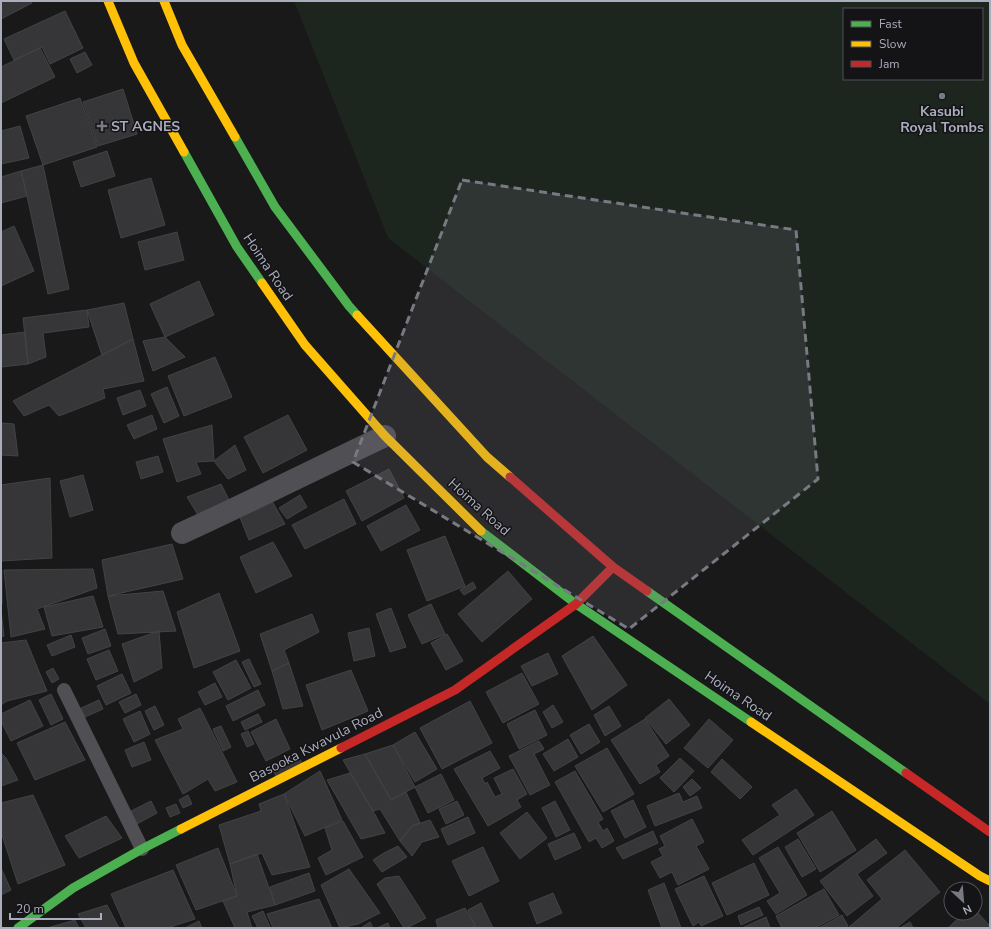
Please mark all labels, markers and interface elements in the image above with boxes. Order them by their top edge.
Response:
legend [843,8,983,80]
text: Fast [879,16,902,32]
text: Slow [879,36,907,52]
text: Jam [878,56,900,72]
marker: Kasubi Royal Tombs [937,91,947,101]
place label: Kasubi Royal Tombs [900,102,984,137]
place label: ST AGNES [111,117,180,136]
marker: ST AGNES [96,120,108,132]
street label: Hoima Road [239,230,297,304]
street label: Hoima Road [444,474,514,540]
street label: Hoima Road [701,667,775,725]
street label: Basooka Kwavula Road [246,703,386,787]
north arrow [943,881,983,921]
scale bar [10,895,101,921]
text: 20 m [16,901,44,917]
text: N [960,901,974,918]

